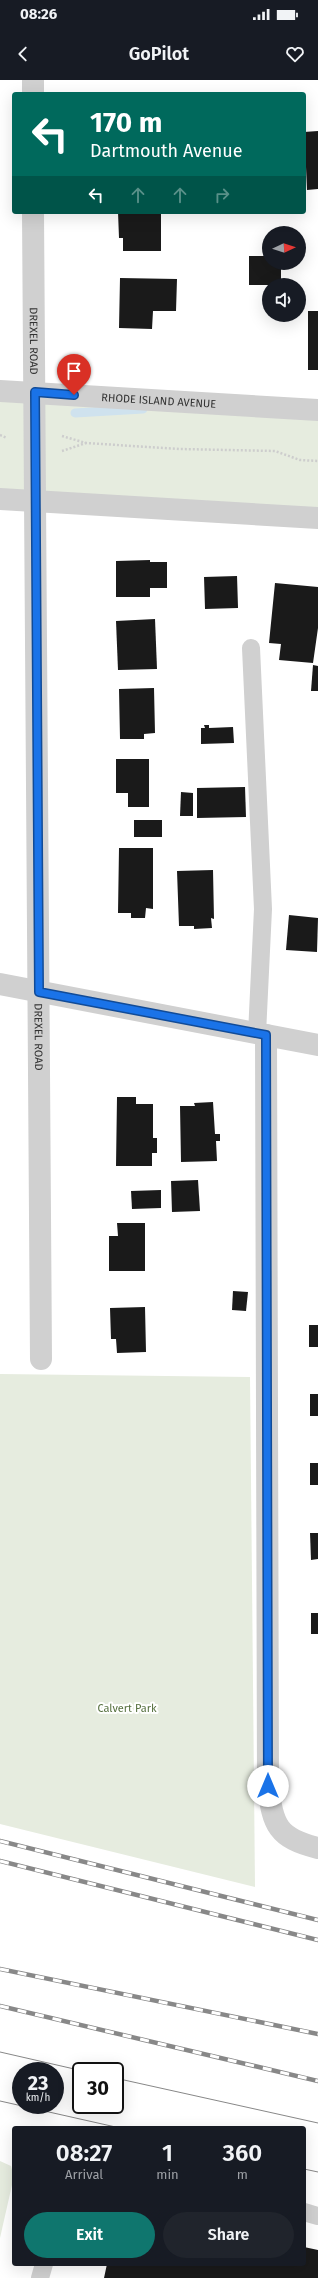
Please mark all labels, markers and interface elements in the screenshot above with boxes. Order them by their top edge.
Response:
text: 08:26 [20,5,57,23]
icon: back [12,43,34,65]
text: GoPilot [129,43,189,65]
icon: heart [284,43,306,65]
text: 170 m [90,106,162,139]
icon: left [24,108,76,160]
text: Dartmouth Avenue [90,140,243,162]
icon: left [85,184,107,206]
icon: ahead [127,184,149,206]
icon: ahead [169,184,191,206]
icon: right [211,184,233,206]
north arrow [262,226,306,270]
map controls [262,226,306,322]
button: sound [262,278,306,322]
street label: DREXEL ROAD [27,307,41,375]
pin [57,354,91,395]
icon: arrive [63,360,85,382]
street label: RHODE ISLAND AVENUE [101,391,217,410]
street label: DREXEL ROAD [32,1003,45,1071]
park label: Calvert Park [97,1702,157,1715]
position arrow [247,1765,289,1807]
speed limit sign: 30 [72,2062,124,2114]
text: 23 [28,2071,48,2095]
text: km/h [26,2092,50,2104]
text: 08:27 [56,2139,112,2167]
text: 1 [162,2139,173,2167]
text: 360 [223,2139,262,2167]
text: Arrival [65,2167,103,2182]
text: min [156,2167,179,2182]
text: m [237,2167,248,2182]
button: Exit [24,2212,155,2258]
button: Share [163,2212,294,2258]

